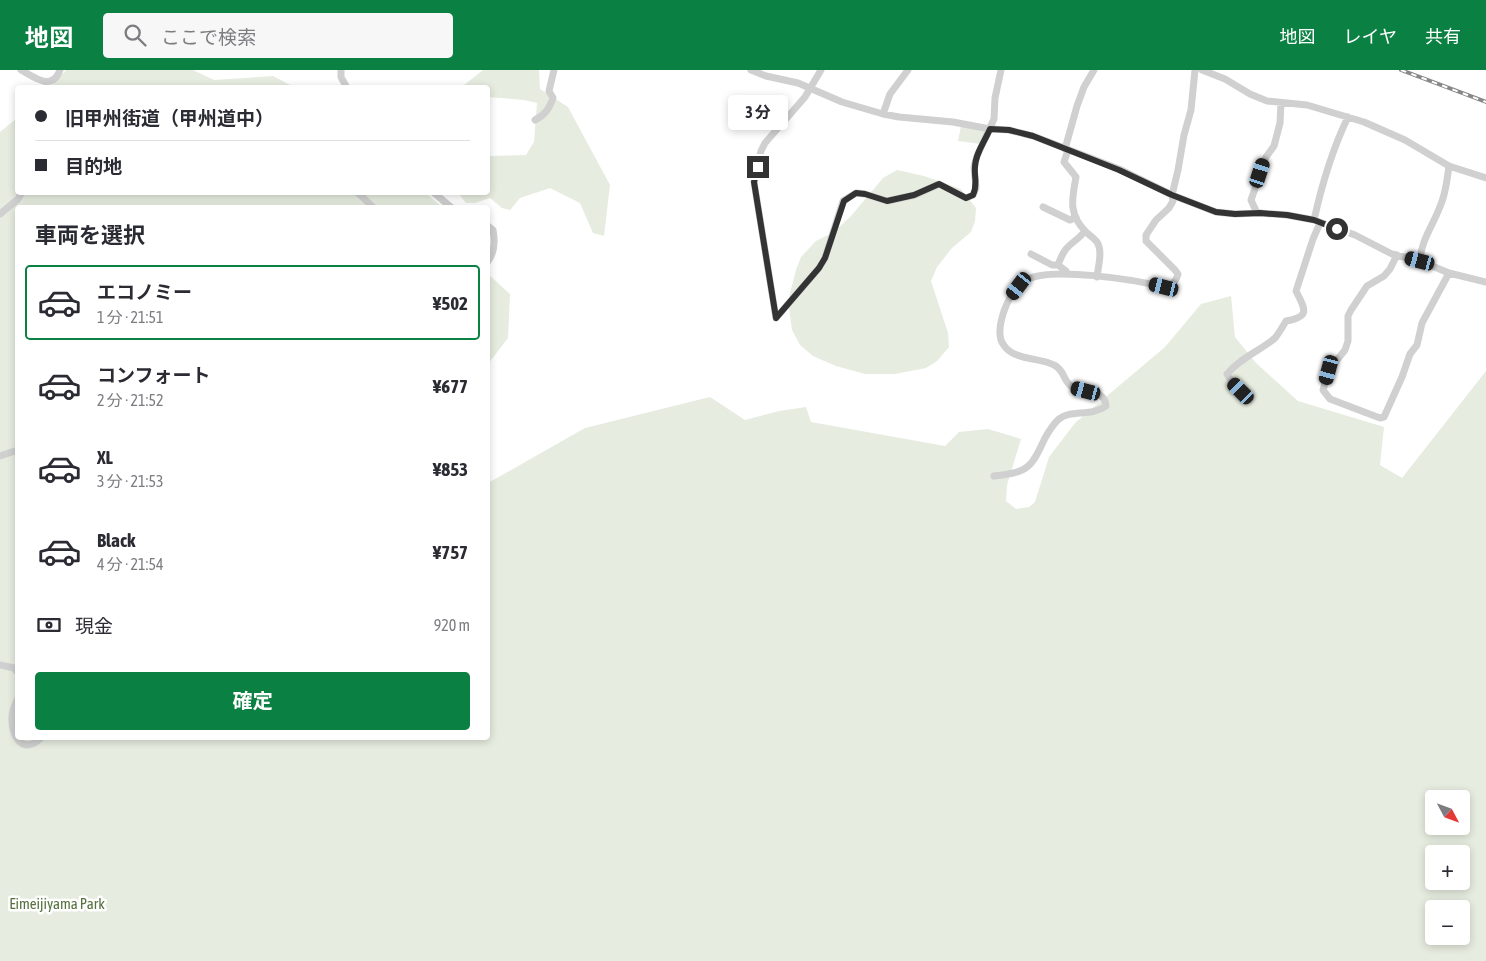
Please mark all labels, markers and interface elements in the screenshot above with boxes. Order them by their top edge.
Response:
search box [103,13,453,58]
icon: search [121,21,149,49]
text: 地図 [25,24,73,51]
text: ここで検索 [161,26,256,48]
text: 地図 [1280,26,1316,47]
text: レイヤ [1344,26,1397,47]
text: 共有 [1425,26,1461,47]
callout: 3 分 [728,94,788,129]
text: 3 分 [745,103,771,121]
text: 旧甲州街道（甲州道中） [65,107,274,129]
text: 目的地 [65,155,122,177]
route end [747,156,769,178]
car [1248,156,1271,190]
route start [1326,218,1348,240]
text: 車両を選択 [35,222,145,248]
car [1403,250,1436,272]
car [1003,270,1034,302]
car [1147,276,1180,298]
icon: car [37,280,82,325]
text: エコノミー [97,281,192,303]
text: ¥502 [433,292,468,314]
text: 1 分 · 21:51 [97,308,163,326]
car [1317,354,1340,386]
icon: car [37,363,82,408]
text: コンフォート [97,364,210,386]
text: ¥677 [433,375,468,397]
car [1225,375,1256,407]
car [1069,380,1102,402]
text: 2 分 · 21:52 [97,391,163,409]
icon: car [37,446,82,491]
text: XL [97,446,113,468]
text: ¥853 [433,458,468,480]
text: 3 分 · 21:53 [97,472,163,490]
icon: car [37,529,82,574]
text: Black [97,529,135,551]
text: ¥757 [433,541,468,563]
text: 4 分 · 21:54 [97,555,163,573]
icon: cash [35,611,63,639]
text: 現金 [75,615,113,637]
text: 920 m [434,616,470,634]
button: 確定 [35,672,470,730]
north arrow [1425,790,1470,835]
map controls [1425,790,1470,945]
button: + [1425,845,1470,890]
park label: Eimeijiyama Park [9,895,105,912]
button: − [1425,900,1470,945]

